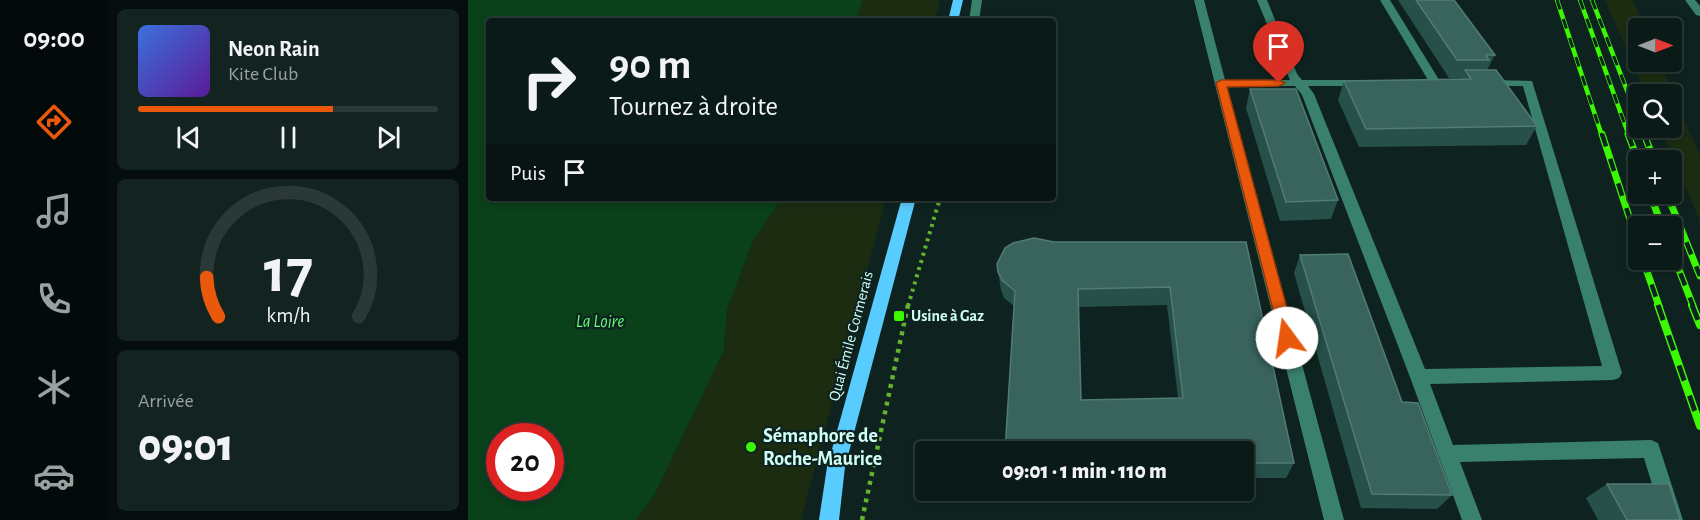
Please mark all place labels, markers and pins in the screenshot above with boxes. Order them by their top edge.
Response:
pin [1253,21,1304,83]
place label: Usine à Gaz [911,308,984,324]
marker: Usine à Gaz [892,309,906,323]
place label: Sémaphore de Roche-Maurice [763,426,882,469]
marker: Sémaphore de Roche-Maurice [744,440,758,454]

